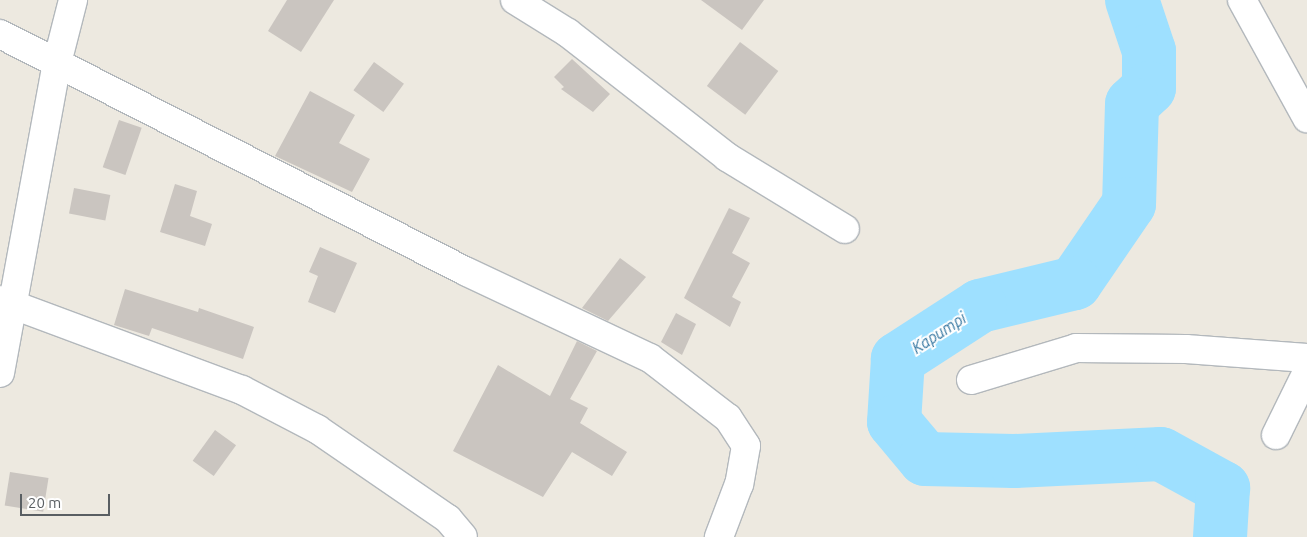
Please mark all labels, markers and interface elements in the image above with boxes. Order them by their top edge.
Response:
water label: Kapumpi [908,308,970,358]
scale bar [22,484,112,516]
text: 20 m [28,494,61,511]

